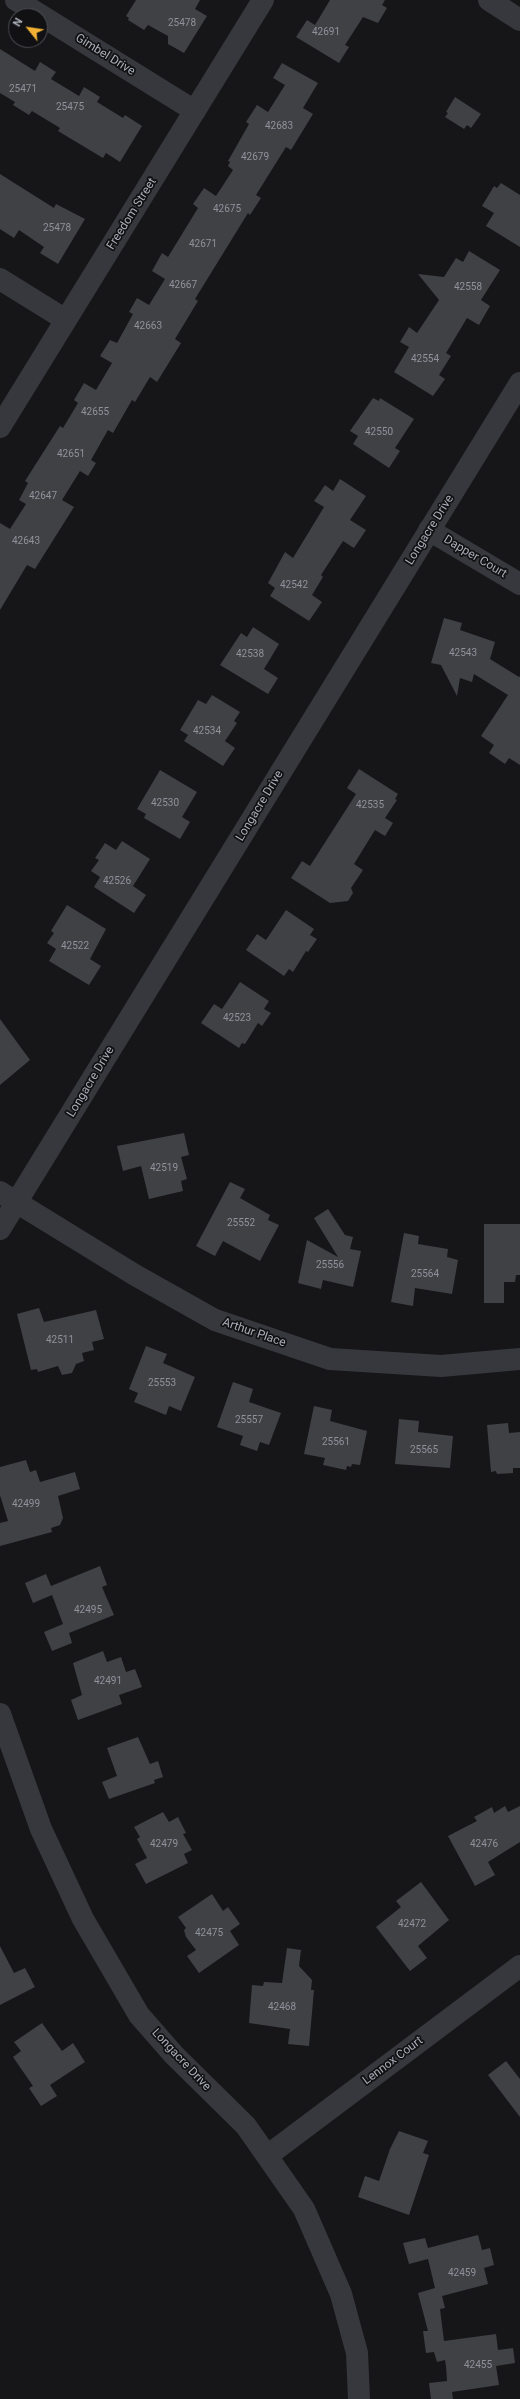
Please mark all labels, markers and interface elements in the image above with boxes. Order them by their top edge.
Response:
north arrow [8,8,48,48]
text: N [10,16,26,29]
house number: 25478 [168,17,196,29]
house number: 42691 [312,26,340,38]
street label: Gimbel Drive [73,31,137,79]
house number: 25471 [9,83,37,95]
house number: 25475 [56,101,84,113]
house number: 42683 [265,120,293,132]
house number: 42679 [241,151,269,163]
street label: Freedom Street [104,175,160,253]
house number: 42675 [213,203,241,215]
house number: 25478 [43,222,71,234]
house number: 42671 [189,238,217,250]
house number: 42667 [169,279,197,291]
house number: 42558 [454,281,482,293]
house number: 42663 [134,320,162,332]
house number: 42554 [411,353,439,365]
house number: 42655 [81,406,109,418]
house number: 42550 [365,426,393,438]
house number: 42651 [57,448,85,460]
house number: 42647 [29,490,57,502]
street label: Longacre Drive [403,492,457,568]
street label: Dapper Court [441,533,509,581]
house number: 42643 [12,535,40,547]
house number: 42542 [280,579,308,591]
house number: 42543 [449,647,477,659]
house number: 42538 [236,648,264,660]
house number: 42534 [193,725,221,737]
street label: Longacre Drive [233,768,287,844]
house number: 42530 [151,797,179,809]
house number: 42535 [356,799,384,811]
house number: 42526 [103,875,131,887]
house number: 42522 [61,940,89,952]
house number: 42523 [223,1012,251,1024]
street label: Longacre Drive [64,1044,118,1120]
house number: 42519 [150,1162,178,1174]
house number: 25552 [227,1217,255,1229]
house number: 25556 [316,1259,344,1271]
house number: 25564 [411,1268,439,1280]
street label: Arthur Place [220,1315,288,1351]
house number: 42511 [46,1334,74,1346]
house number: 25553 [148,1377,176,1389]
house number: 25557 [235,1414,263,1426]
house number: 25561 [322,1436,350,1448]
house number: 25565 [410,1444,438,1456]
house number: 42499 [12,1498,40,1510]
house number: 42495 [74,1604,102,1616]
house number: 42491 [94,1675,122,1687]
house number: 42479 [150,1838,178,1850]
house number: 42476 [470,1838,498,1850]
house number: 42472 [398,1918,426,1930]
house number: 42475 [195,1927,223,1939]
house number: 42468 [268,2001,296,2013]
street label: Longacre Drive [149,2026,213,2094]
street label: Lennox Court [360,2034,426,2088]
house number: 42459 [448,2267,476,2279]
house number: 42455 [464,2359,492,2371]

